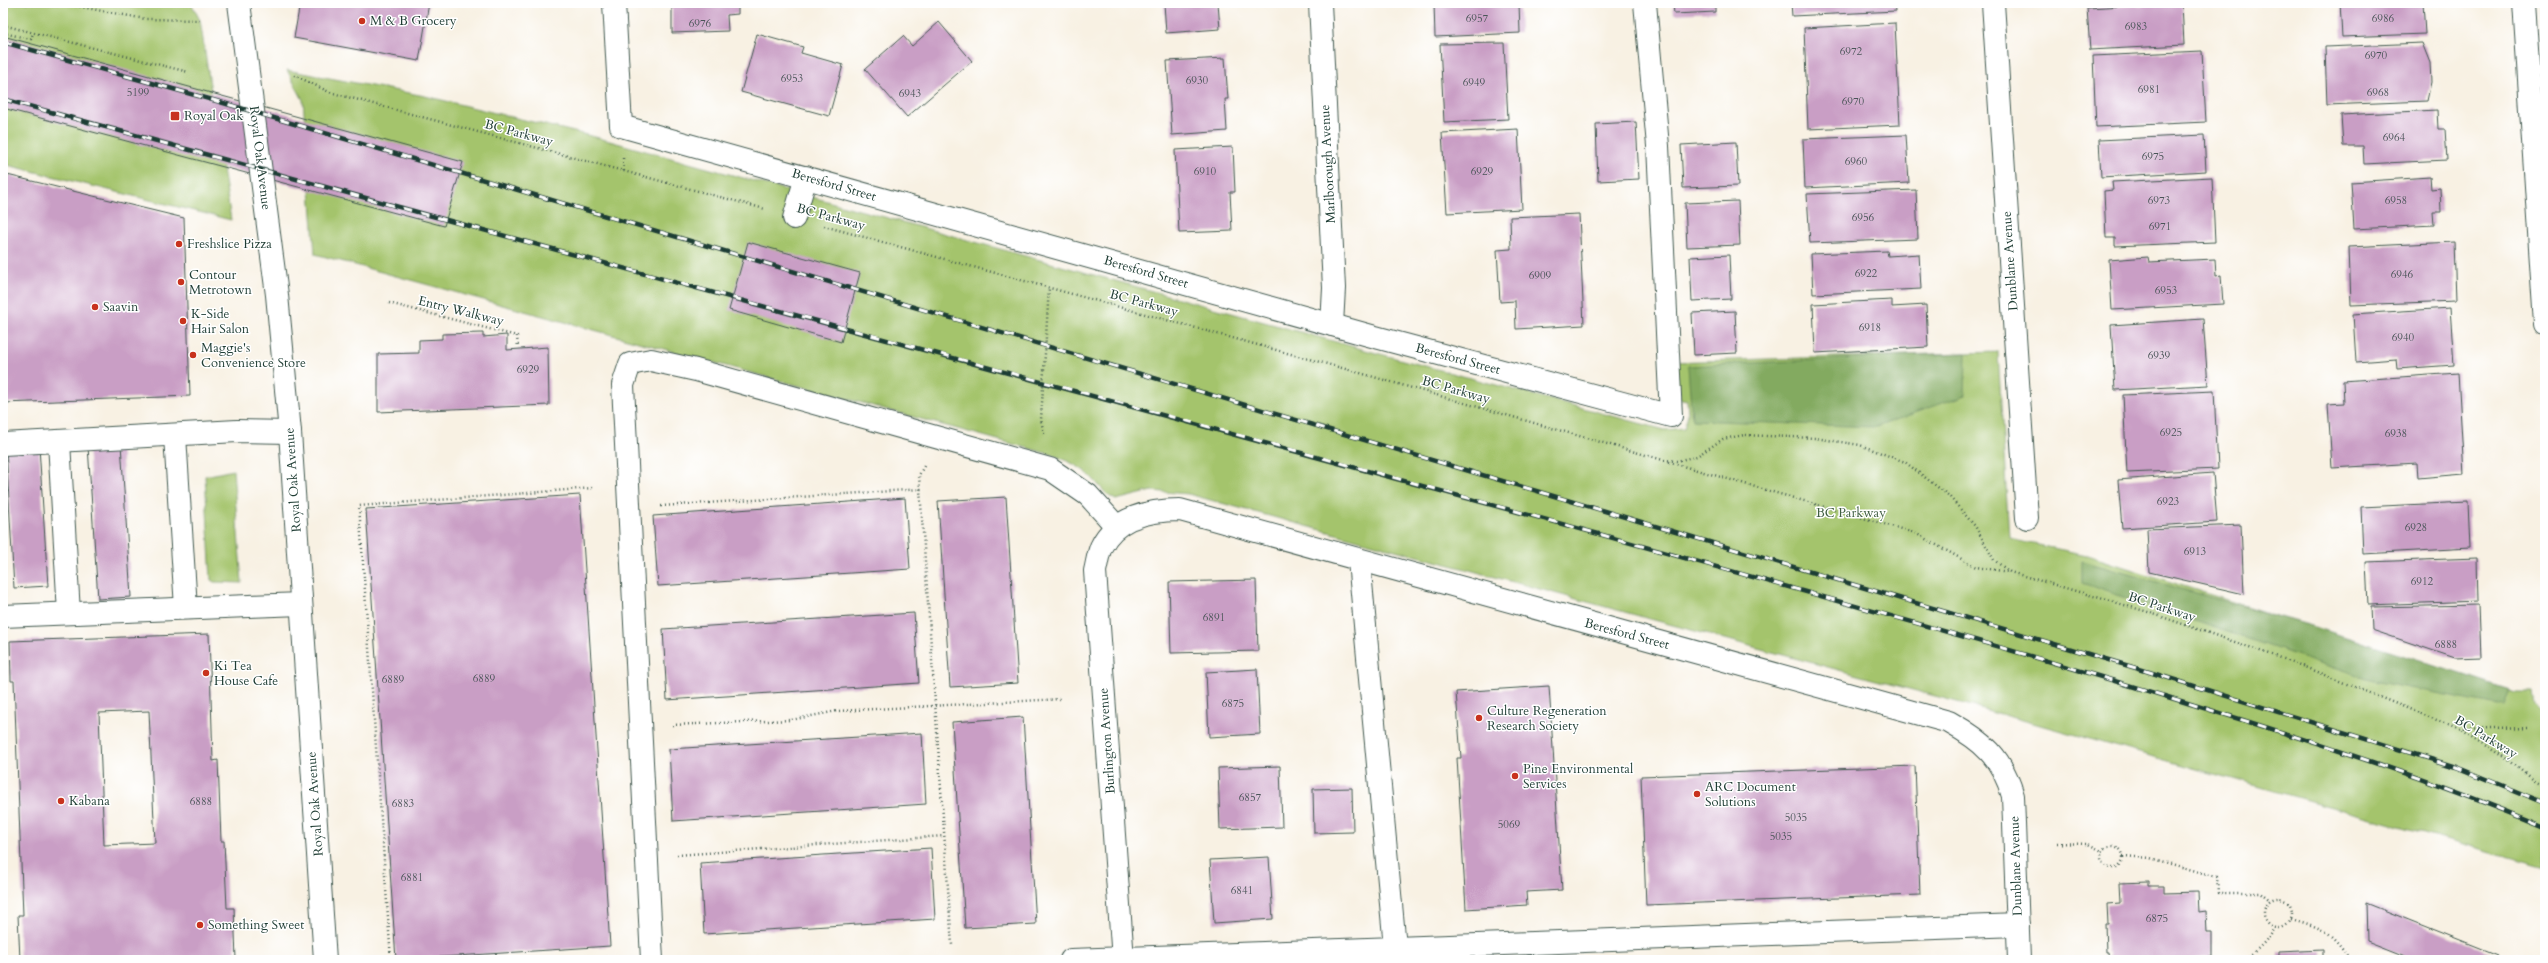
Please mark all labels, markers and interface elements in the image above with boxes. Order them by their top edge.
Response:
house number: 6957 [1466,11,1489,26]
house number: 6986 [2372,11,2395,26]
place label: M & B Grocery [370,12,457,30]
marker: M & B Grocery [357,16,367,26]
house number: 6976 [689,16,712,31]
house number: 6983 [2125,19,2148,34]
house number: 6972 [1840,44,1863,59]
house number: 6970 [2365,48,2388,63]
house number: 6953 [781,71,804,86]
house number: 6930 [1186,73,1209,88]
house number: 6949 [1463,75,1486,90]
house number: 6981 [2138,82,2160,97]
house number: 5199 [127,85,150,100]
house number: 6968 [2367,85,2389,100]
house number: 6943 [899,86,922,101]
house number: 6970 [1842,94,1865,109]
street label: Marlborough Avenue [1316,104,1340,224]
street label: Royal Oak Avenue [245,105,275,211]
place label: Royal Oak [184,107,243,125]
marker: Royal Oak [169,110,181,122]
street label: BC Parkway [483,115,555,151]
house number: 6964 [2383,130,2406,145]
house number: 6975 [2142,149,2164,164]
house number: 6960 [1845,154,1868,169]
street label: Beresford Street [790,164,878,206]
house number: 6910 [1194,164,1217,179]
house number: 6929 [1471,164,1494,179]
house number: 6973 [2148,193,2171,208]
house number: 6958 [2385,193,2407,208]
street label: BC Parkway [795,199,867,235]
house number: 6956 [1852,210,1875,225]
street label: Dunblane Avenue [1998,210,2022,311]
house number: 6971 [2149,219,2171,234]
place label: Freshslice Pizza [187,235,272,253]
marker: Freshslice Pizza [174,239,184,249]
street label: Beresford Street [1102,251,1190,293]
place label: Contour Metrotown [189,266,253,299]
house number: 6922 [1855,266,1878,281]
house number: 6946 [2391,267,2414,282]
house number: 6909 [1529,268,1552,283]
marker: Contour Metrotown [176,277,186,287]
house number: 6953 [2155,283,2178,298]
street label: BC Parkway [1108,285,1180,321]
street label: Entry Walkway [416,292,506,330]
place label: Saavin [103,298,139,316]
marker: Saavin [90,302,100,312]
place label: K-Side Hair Salon [191,305,250,338]
marker: K-Side Hair Salon [178,316,188,326]
house number: 6918 [1859,320,1881,335]
house number: 6940 [2392,330,2415,345]
place label: Maggie's Convenience Store [201,339,306,372]
street label: Beresford Street [1414,339,1502,379]
house number: 6939 [2148,348,2171,363]
marker: Maggie's Convenience Store [188,350,198,360]
house number: 6929 [517,362,540,377]
street label: BC Parkway [1420,372,1492,408]
house number: 6925 [2160,425,2182,440]
house number: 6938 [2385,426,2407,441]
street label: Royal Oak Avenue [280,427,306,533]
house number: 6923 [2157,494,2180,509]
park label: BC Parkway [1816,504,1886,522]
house number: 6928 [2405,520,2427,535]
house number: 6913 [2184,544,2207,559]
house number: 6912 [2411,574,2434,589]
street label: BC Parkway [2126,588,2198,626]
house number: 6891 [1203,610,1225,625]
street label: Beresford Street [1583,614,1671,654]
house number: 6888 [2435,637,2457,652]
place label: Ki Tea House Cafe [214,657,278,690]
marker: Ki Tea House Cafe [201,668,211,678]
house number: 6889 [473,671,496,686]
house number: 6889 [382,672,405,687]
street label: Burlington Avenue [1094,687,1120,795]
house number: 6875 [1222,696,1244,711]
place label: Culture Regeneration Research Society [1487,702,1607,735]
street label: BC Parkway [2451,711,2521,763]
marker: Culture Regeneration Research Society [1474,713,1484,723]
street label: Royal Oak Avenue [302,751,328,857]
place label: Pine Environmental Services [1523,760,1634,793]
marker: Pine Environmental Services [1510,771,1520,781]
place label: ARC Document Solutions [1705,778,1796,811]
marker: ARC Document Solutions [1692,789,1702,799]
house number: 6857 [1239,790,1262,805]
place label: Kabana [69,792,110,810]
house number: 6888 [190,794,212,809]
marker: Kabana [56,796,66,806]
house number: 6883 [392,796,415,811]
house number: 5035 [1785,810,1807,825]
street label: Dunblane Avenue [2005,816,2027,916]
house number: 5069 [1498,817,1521,832]
house number: 5035 [1770,829,1792,844]
house number: 6881 [401,870,423,885]
house number: 6841 [1231,883,1253,898]
house number: 6875 [2146,911,2168,926]
place label: Something Sweet [208,916,304,934]
marker: Something Sweet [195,920,205,930]

